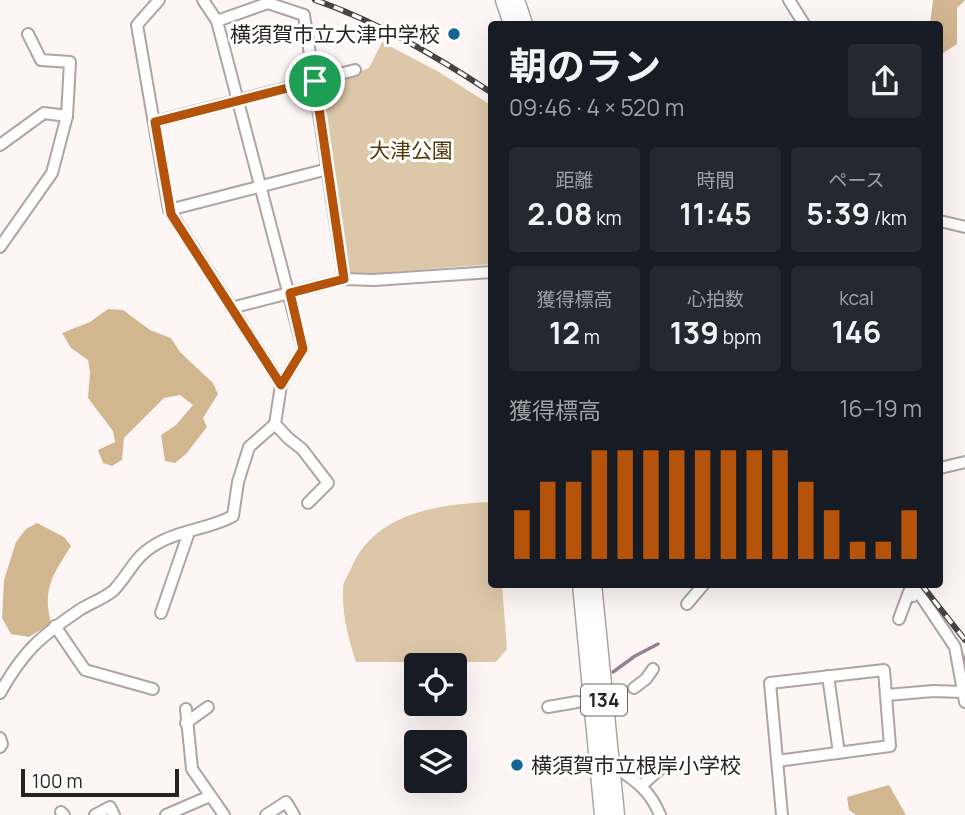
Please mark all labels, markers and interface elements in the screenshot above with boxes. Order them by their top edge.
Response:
place label: 横須賀市立大津中学校 [230,20,440,48]
marker: 横須賀市立大津中学校 [446,26,462,42]
text: 朝のラン [509,39,661,91]
button: share [848,44,922,118]
pin [285,51,345,111]
icon: arrive [296,62,334,100]
text: 09:46 · 4 × 520 m [509,91,684,123]
park label: 大津公園 [369,136,453,164]
text: 距離 [555,167,594,193]
text: 時間 [696,167,735,193]
text: ペース [828,167,885,193]
text: 2.08 [527,193,592,234]
text: 11:45 [679,193,752,234]
text: 5:39 [806,193,870,234]
text: km [592,205,622,231]
text: /km [870,205,907,231]
text: kcal [839,285,874,311]
text: 獲得標高 [536,286,613,312]
text: 心拍数 [687,286,744,312]
text: 146 [831,311,882,352]
text: 12 [549,312,580,353]
text: 139 [670,312,719,353]
text: m [580,324,600,350]
text: bpm [719,324,761,350]
text: 16–19 m [839,392,922,424]
text: 獲得標高 [509,394,601,426]
map controls [404,653,467,793]
button: locate [404,653,467,716]
road number: 134 [581,684,627,716]
button: layers [404,730,467,793]
place label: 横須賀市立根岸小学校 [531,751,741,779]
marker: 横須賀市立根岸小学校 [509,757,525,773]
scale bar [21,766,178,798]
text: 100 m [32,768,83,794]

